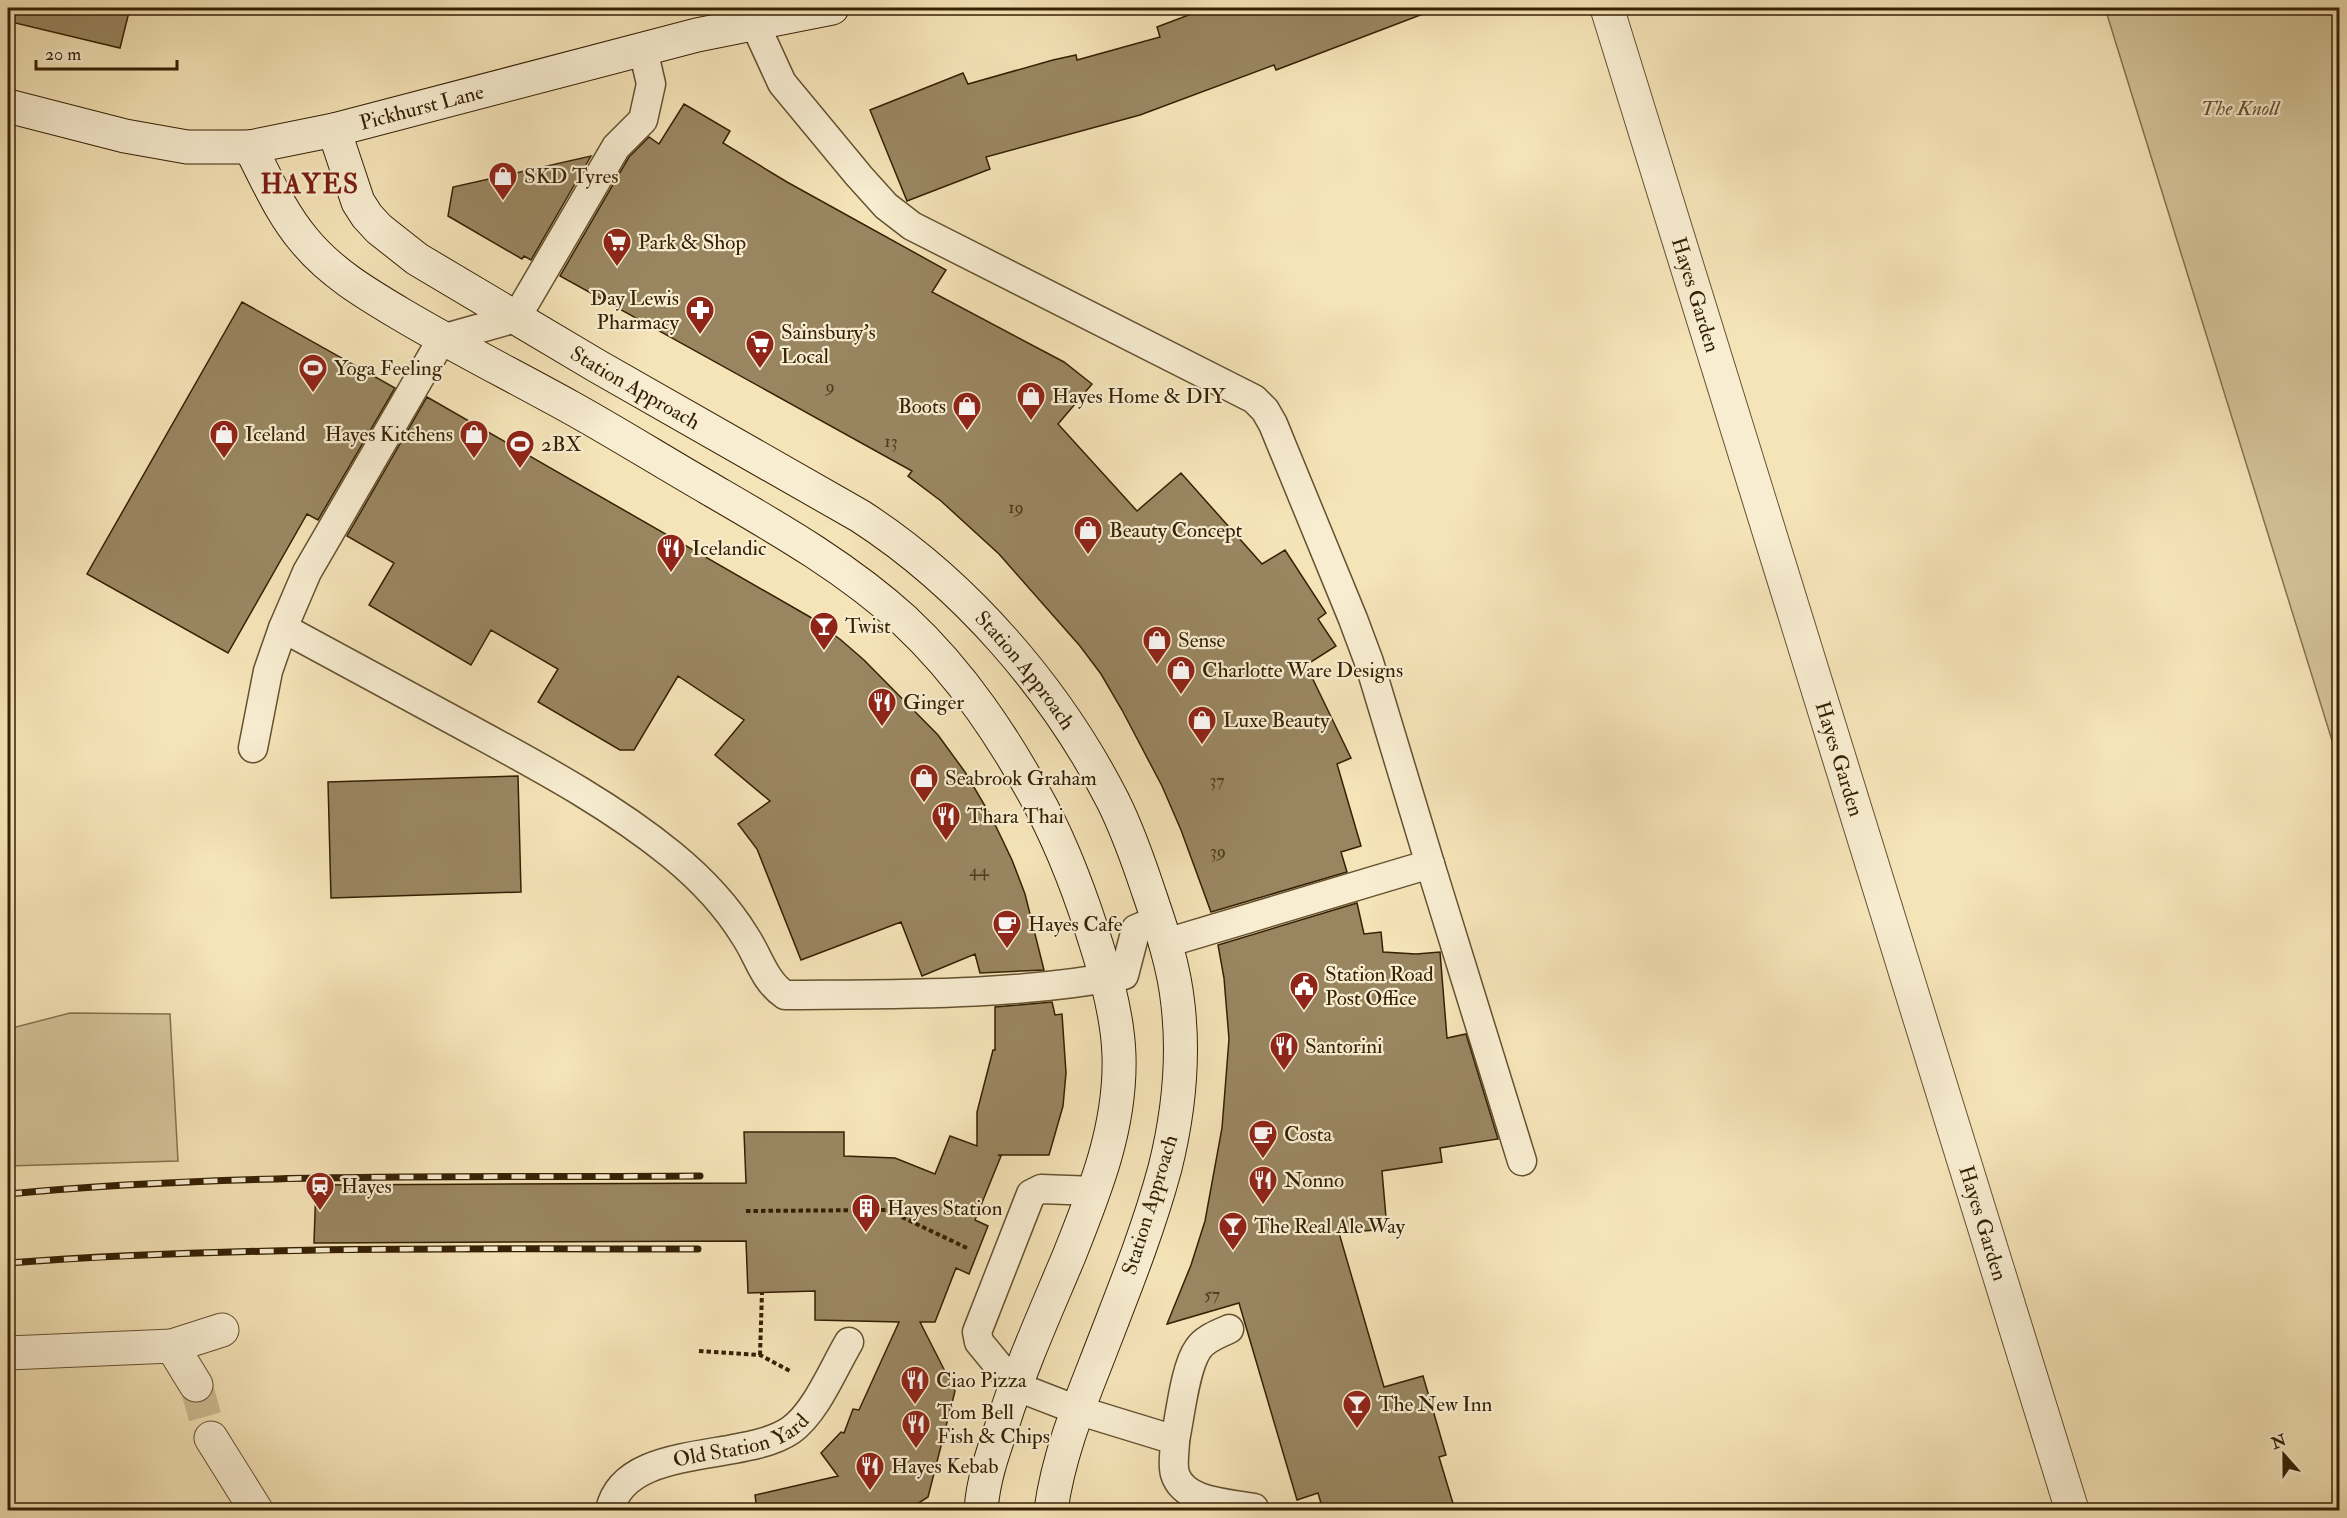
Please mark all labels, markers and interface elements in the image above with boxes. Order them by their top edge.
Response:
scale bar [36,33,177,71]
text: 20 m [45,43,81,66]
street label: Pickhurst Lane [356,78,487,136]
park label: The Knoll [2201,95,2281,122]
shop icon: SKD Tyres [487,160,519,202]
place label: SKD Tyres [524,163,618,190]
district label: HAYES [260,168,360,201]
supermarket icon: Park & Shop [601,226,633,268]
place label: Park & Shop [638,229,746,256]
street label: Hayes Garden [1665,234,1726,356]
place label: Day Lewis Pharmacy [590,285,680,336]
pharmacy icon: Day Lewis Pharmacy [684,294,716,336]
place label: Sainsbury's Local [781,319,876,370]
supermarket icon: Sainsbury's Local [744,328,776,370]
street label: Station Approach [565,340,705,436]
sports icon: Yoga Feeling [297,352,329,394]
place label: Yoga Feeling [334,355,443,382]
house number: 9 [823,375,835,398]
shop icon: Hayes Home & DIY [1015,380,1047,422]
place label: Hayes Home & DIY [1052,383,1226,410]
shop icon: Boots [951,390,983,432]
place label: Boots [898,393,946,420]
shop icon: Iceland [208,418,240,460]
shop icon: Hayes Kitchens [458,418,490,460]
place label: Iceland [245,421,306,448]
place label: Hayes Kitchens [325,421,453,448]
sports icon: 2BX [504,428,536,470]
house number: 13 [884,430,898,453]
place label: 2BX [541,431,582,458]
house number: 19 [1008,496,1024,519]
shop icon: Beauty Concept [1072,514,1104,556]
place label: Beauty Concept [1109,517,1243,544]
restaurant icon: Icelandic [655,532,687,574]
place label: Icelandic [692,535,767,562]
street label: Station Approach [969,605,1081,735]
bar icon: Twist [808,610,840,652]
place label: Twist [845,613,891,640]
shop icon: Sense [1141,624,1173,666]
place label: Sense [1178,627,1225,654]
shop icon: Charlotte Ware Designs [1165,654,1197,696]
place label: Charlotte Ware Designs [1202,657,1403,684]
restaurant icon: Ginger [866,686,898,728]
place label: Ginger [903,689,964,716]
street label: Hayes Garden [1809,698,1870,820]
shop icon: Luxe Beauty [1186,704,1218,746]
place label: Luxe Beauty [1223,707,1330,734]
shop icon: Seabrook Graham [908,762,940,804]
place label: Seabrook Graham [945,765,1097,792]
house number: 37 [1209,769,1225,792]
restaurant icon: Thara Thai [930,800,962,842]
place label: Thara Thai [967,803,1064,830]
house number: 39 [1210,840,1226,863]
house number: 44 [969,859,990,882]
cafe icon: Hayes Cafe [991,908,1023,950]
place label: Hayes Cafe [1028,911,1123,938]
place label: Station Road Post Office [1325,961,1434,1012]
public building icon: Station Road Post Office [1288,970,1320,1012]
restaurant icon: Santorini [1268,1030,1300,1072]
place label: Santorini [1305,1033,1383,1060]
cafe icon: Costa [1247,1118,1279,1160]
place label: Costa [1284,1121,1332,1148]
street label: Station Approach [1116,1132,1184,1278]
street label: Hayes Garden [1953,1162,2014,1284]
restaurant icon: Nonno [1247,1164,1279,1206]
place label: Nonno [1284,1167,1344,1194]
station icon: Hayes [304,1170,336,1212]
place label: Hayes [341,1173,392,1200]
building icon: Hayes Station [850,1192,882,1234]
place label: Hayes Station [887,1195,1003,1222]
bar icon: The Real Ale Way [1217,1210,1249,1252]
place label: The Real Ale Way [1254,1213,1406,1240]
house number: 57 [1204,1283,1220,1306]
restaurant icon: Ciao Pizza [899,1364,931,1406]
place label: Ciao Pizza [936,1367,1027,1394]
bar icon: The New Inn [1341,1388,1373,1430]
place label: The New Inn [1378,1391,1493,1418]
place label: Tom Bell Fish & Chips [937,1399,1050,1450]
street label: Old Station Yard [671,1407,815,1473]
restaurant icon: Tom Bell Fish & Chips [900,1408,932,1450]
north arrow [2254,1425,2314,1485]
text: N [2268,1430,2290,1454]
restaurant icon: Hayes Kebab [854,1450,886,1492]
place label: Hayes Kebab [891,1453,999,1480]

